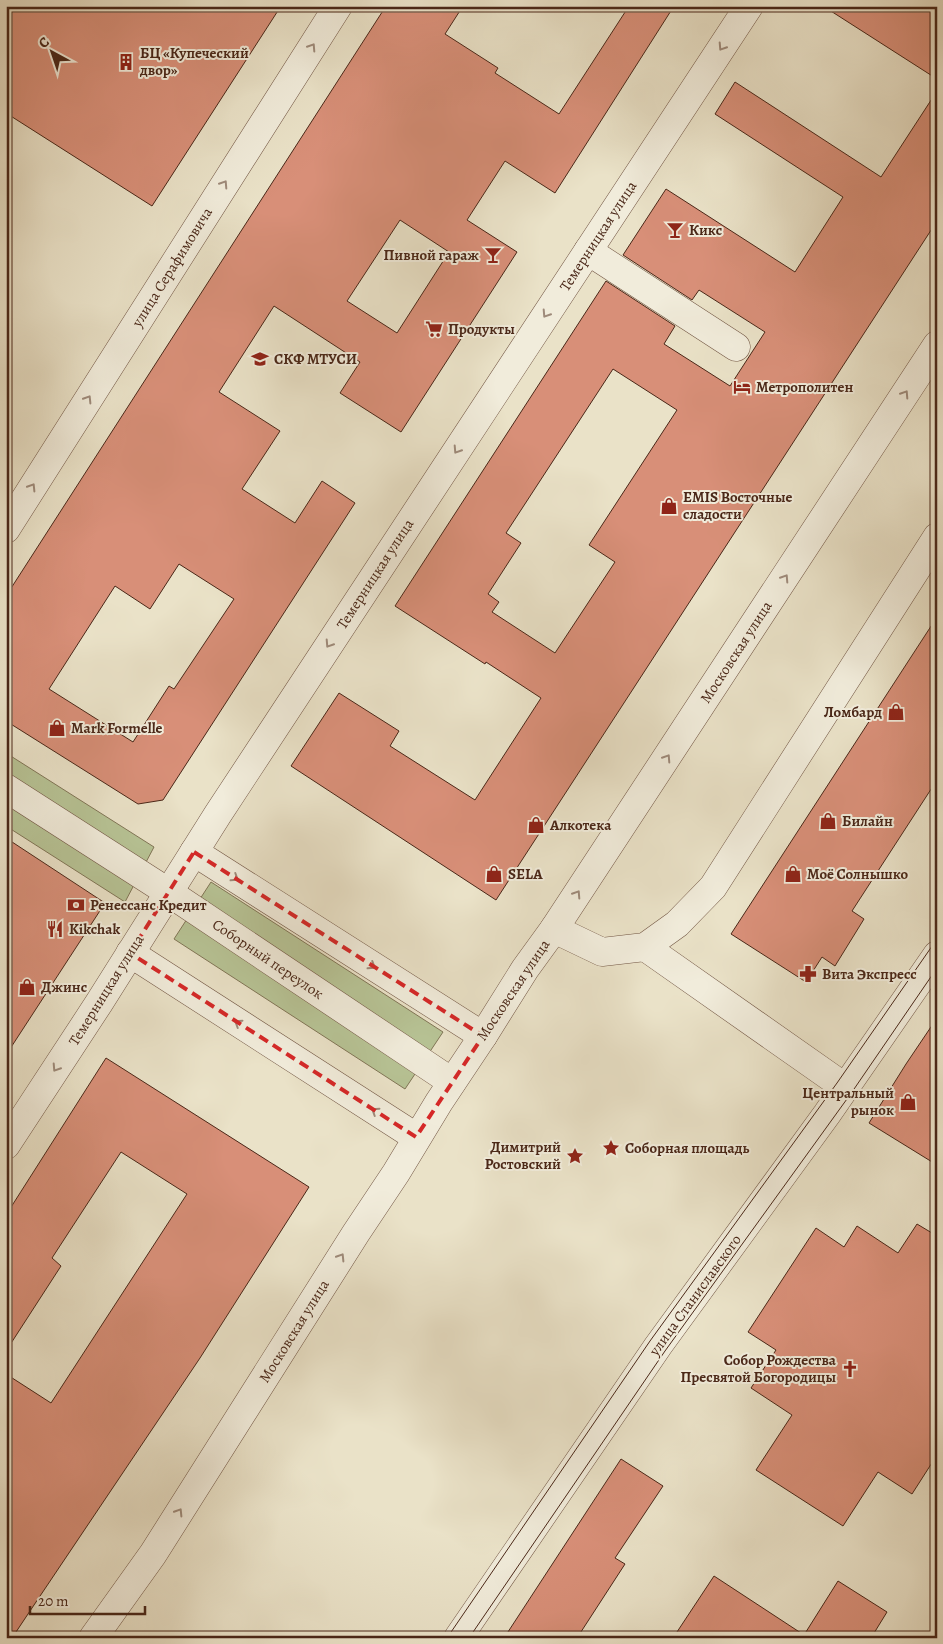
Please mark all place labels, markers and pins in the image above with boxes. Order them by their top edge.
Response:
place label: БЦ «Купеческий двор» [139,43,249,80]
building icon: БЦ «Купеческий двор» [116,52,136,72]
bar icon: Кикс [665,220,685,240]
place label: Кикс [689,220,722,240]
place label: Пивной гараж [384,245,479,265]
bar icon: Пивной гараж [483,245,503,265]
supermarket icon: Продукты [424,319,444,339]
place label: Продукты [448,319,515,339]
school or university icon: СКФ МТУСИ [250,349,270,369]
place label: СКФ МТУСИ [274,349,357,369]
hotel icon: Метрополитен [732,377,752,397]
place label: Метрополитен [756,377,853,397]
place label: EMIS Восточные сладости [683,487,793,524]
shop icon: EMIS Восточные сладости [659,496,679,516]
place label: Ломбард [824,702,882,722]
shop icon: Ломбард [886,702,906,722]
shop icon: Mark Formelle [47,718,67,738]
place label: Mark Formelle [71,718,163,738]
shop icon: Билайн [818,811,838,831]
place label: Билайн [842,811,893,831]
shop icon: Алкотека [526,815,546,835]
place label: Алкотека [549,815,612,835]
shop icon: SELA [484,864,504,884]
place label: SELA [508,864,543,884]
shop icon: Моё Солнышко [783,864,803,884]
place label: Моё Солнышко [807,864,909,884]
bank icon: Ренессанс Кредит [66,895,86,915]
place label: Ренессанс Кредит [90,895,207,915]
restaurant icon: Kikchak [45,919,65,939]
place label: Kikchak [69,919,120,939]
pharmacy icon: Вита Экспресс [798,964,818,984]
place label: Вита Экспресс [822,964,917,984]
shop icon: Джинс [17,977,37,997]
place label: Джинс [41,977,87,997]
place label: Центральный рынок [802,1083,894,1120]
shop icon: Центральный рынок [898,1092,918,1112]
place label: Димитрий Ростовский [485,1137,561,1174]
place icon: Соборная площадь [601,1138,621,1158]
place label: Соборная площадь [625,1138,750,1158]
place icon: Димитрий Ростовский [565,1146,585,1166]
place label: Собор Рождества Пресвятой Богородицы [680,1350,837,1387]
church icon: Собор Рождества Пресвятой Богородицы [840,1359,860,1379]

